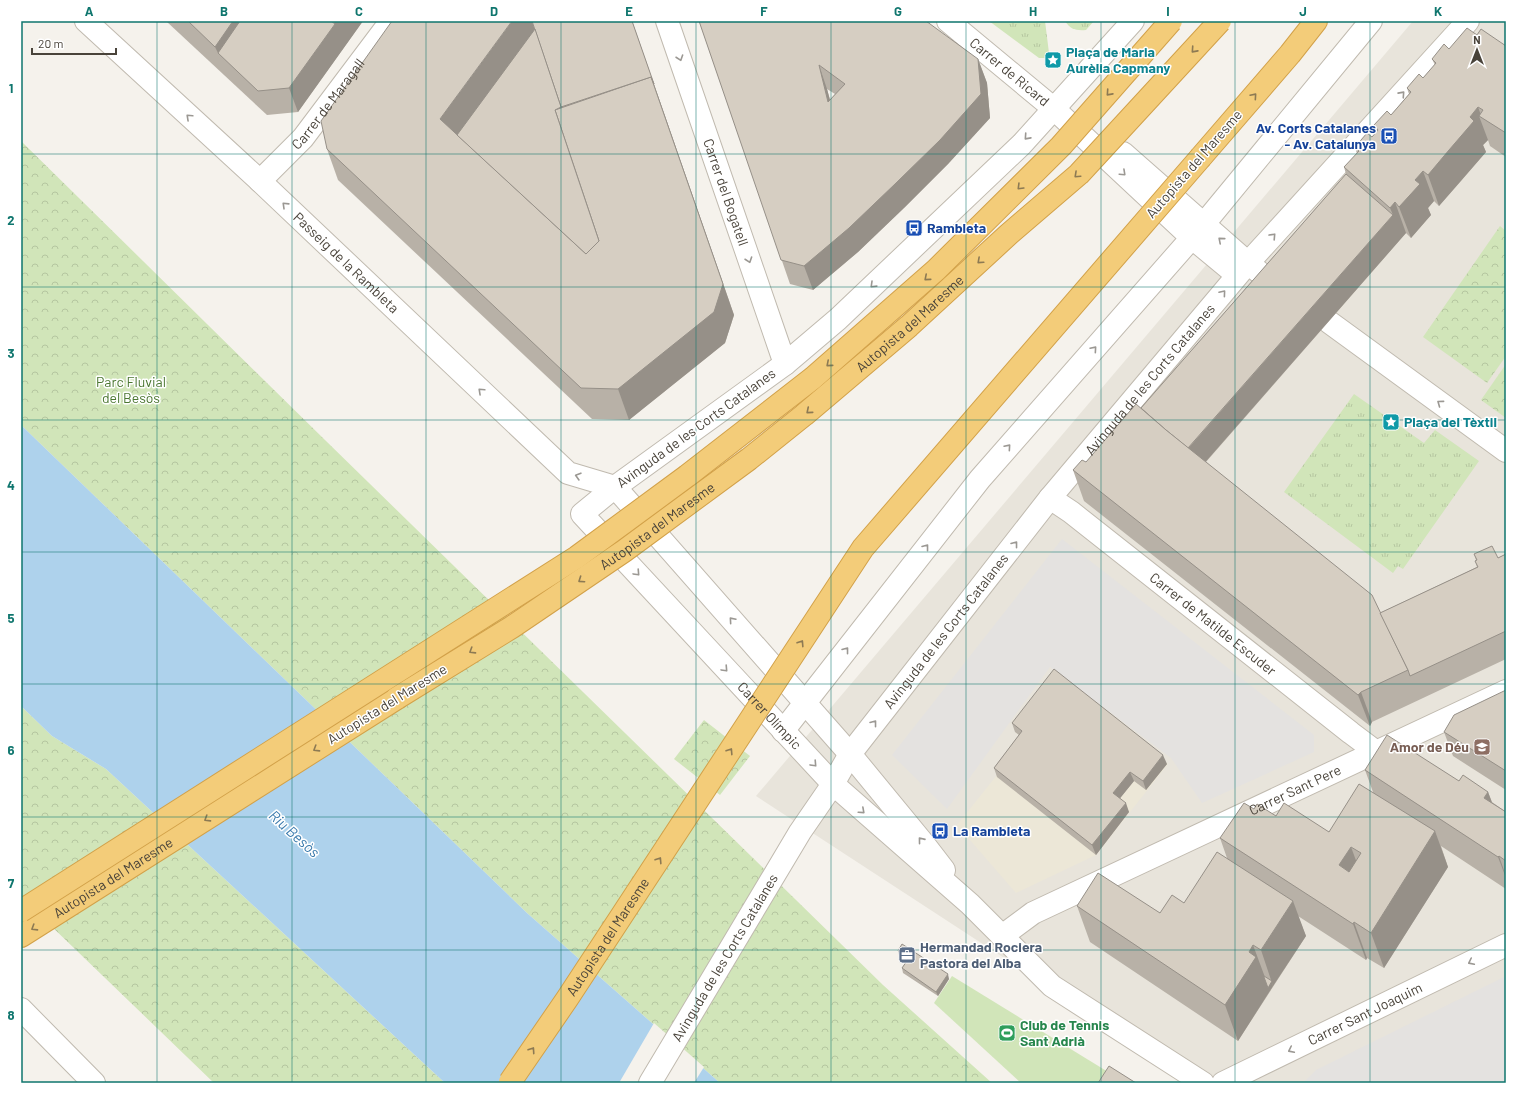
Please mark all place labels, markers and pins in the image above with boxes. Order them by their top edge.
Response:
place label: Plaça de Maria Aurèlia Capmany [1066,43,1170,76]
place icon: Plaça de Maria Aurèlia Capmany [1043,50,1063,70]
place label: Av. Corts Catalanes - Av. Catalunya [1256,119,1376,152]
bus stop icon: Av. Corts Catalanes - Av. Catalunya [1379,126,1399,146]
bus stop icon: Rambleta [904,218,924,238]
place label: Rambleta [927,219,986,236]
place icon: Plaça del Tèxtil [1381,412,1401,432]
place label: Plaça del Tèxtil [1404,413,1497,430]
school or university icon: Amor de Déu [1472,737,1492,757]
place label: Amor de Déu [1390,738,1469,755]
bus stop icon: La Rambleta [930,821,950,841]
place label: La Rambleta [953,822,1030,839]
place label: Hermandad Rociera Pastora del Alba [920,938,1042,971]
office icon: Hermandad Rociera Pastora del Alba [897,945,917,965]
place label: Club de Tennis Sant Adrià [1020,1016,1109,1049]
sports icon: Club de Tennis Sant Adrià [997,1023,1017,1043]

